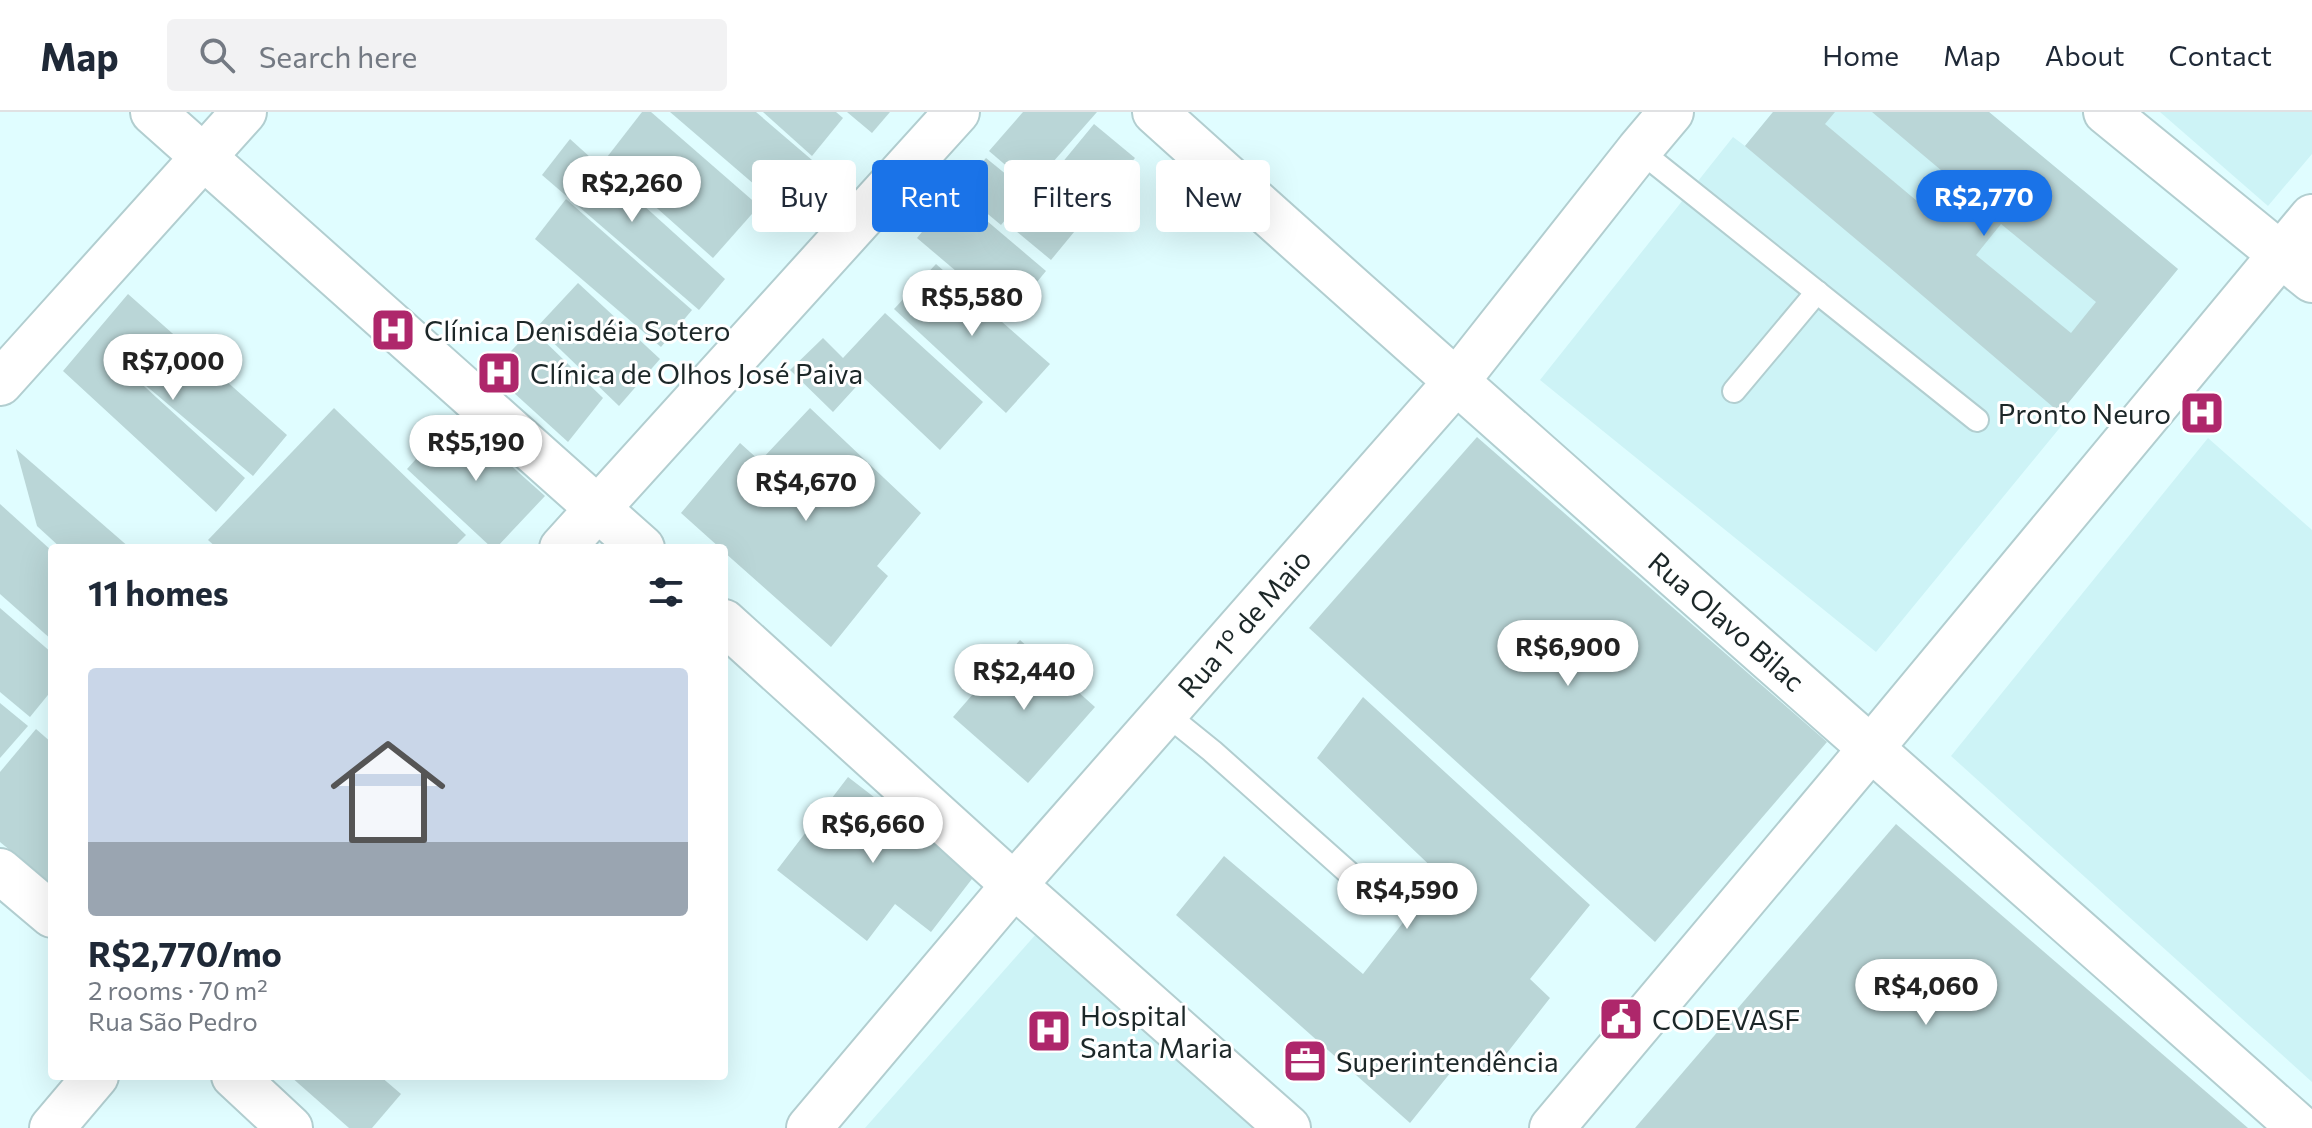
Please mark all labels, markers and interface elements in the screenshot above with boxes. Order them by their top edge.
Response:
search box [167,19,727,91]
text: Map [40,32,119,79]
icon: search [195,33,239,77]
text: Search here [259,37,417,74]
text: Home [1822,38,1899,72]
text: Map [1943,38,2001,72]
text: About [2045,38,2125,72]
text: Contact [2169,38,2272,72]
pin: R$2,260 [558,156,706,224]
chip: Buy [752,160,856,232]
chip: Rent [872,160,988,232]
chip: Filters [1004,160,1140,232]
chip: New [1156,160,1270,232]
text: R$2,260 [581,166,683,197]
pin: R$2,770 [1910,170,2058,238]
text: R$2,770 [1934,180,2034,211]
pin: R$5,580 [898,270,1046,338]
text: R$5,580 [921,280,1023,311]
hospital icon: Clínica Denisdéia Sotero [369,306,417,354]
place label: Clínica Denisdéia Sotero [424,313,731,347]
pin: R$7,000 [99,334,247,402]
text: R$7,000 [121,344,225,375]
hospital icon: Clínica de Olhos José Paiva [475,349,523,397]
place label: Clínica de Olhos José Paiva [530,356,863,390]
hospital icon: Pronto Neuro [2178,389,2226,437]
place label: Pronto Neuro [1998,396,2171,430]
pin: R$5,190 [402,415,550,483]
text: R$5,190 [427,425,525,456]
pin: R$4,670 [732,455,880,523]
text: R$4,670 [755,465,857,496]
street label: Rua 1º de Maio [1170,542,1318,704]
street label: Rua Olavo Bilac [1642,544,1812,698]
icon: filters [644,570,688,614]
text: 11 homes [88,571,229,613]
pin: R$6,900 [1494,620,1642,688]
text: R$6,900 [1515,630,1621,661]
pin: R$2,440 [950,644,1098,712]
text: R$2,440 [972,654,1076,685]
icon: home [316,720,460,864]
pin: R$6,660 [799,797,947,865]
text: R$6,660 [821,807,925,838]
pin: R$4,590 [1333,863,1481,931]
text: R$4,590 [1355,873,1459,904]
text: R$2,770/mo [88,932,282,974]
pin: R$4,060 [1852,959,2000,1027]
text: R$4,060 [1873,969,1979,1000]
text: 2 rooms · 70 m² [88,974,268,1005]
public building icon: CODEVASF [1597,995,1645,1043]
place label: Hospital Santa Maria [1080,998,1233,1064]
place label: CODEVASF [1652,1002,1800,1036]
text: Rua São Pedro [88,1005,258,1036]
hospital icon: Hospital Santa Maria [1025,1007,1073,1055]
office icon: Superintendência [1281,1037,1329,1085]
place label: Superintendência [1336,1044,1559,1078]

